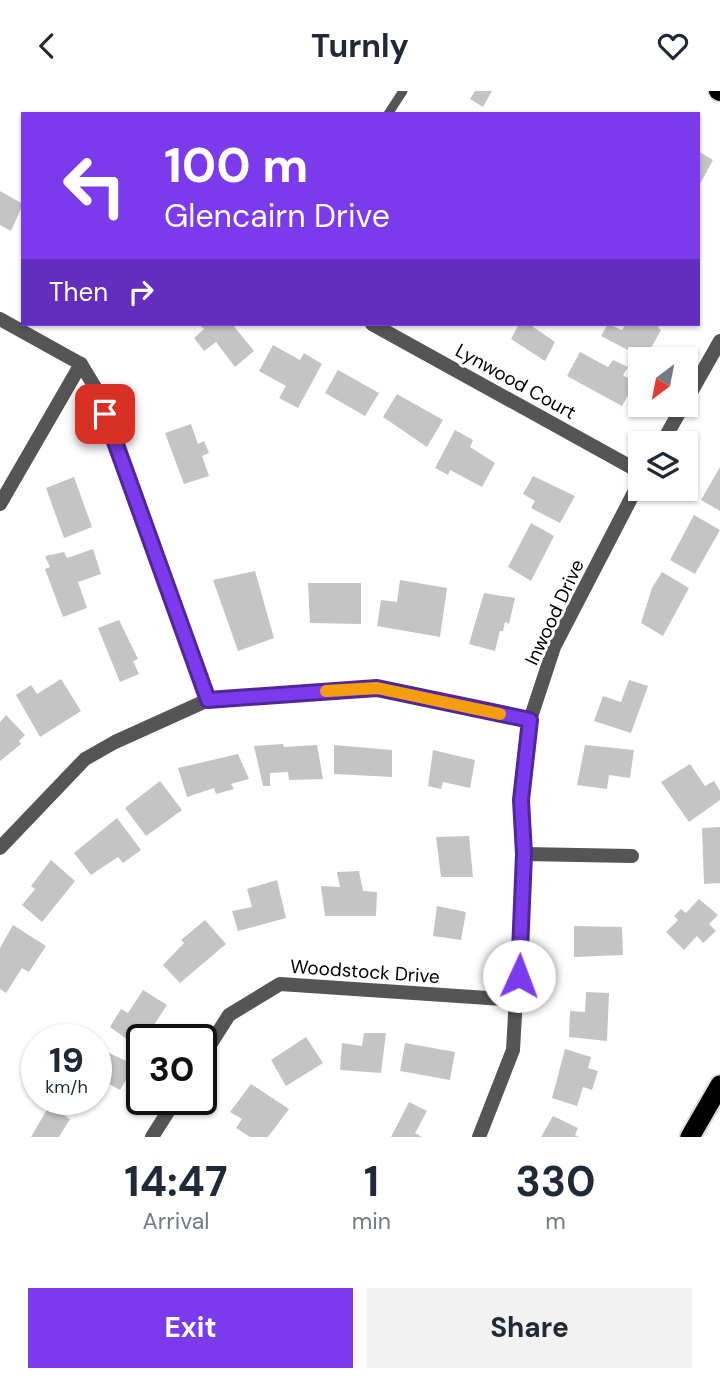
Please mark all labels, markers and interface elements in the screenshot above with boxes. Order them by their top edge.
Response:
text: Turnly [311,25,409,67]
icon: back [28,27,66,65]
icon: heart [654,27,692,65]
text: 100 m [164,133,308,197]
icon: left [49,140,140,231]
text: Glencairn Drive [164,195,390,237]
icon: right [122,273,160,311]
text: Then [49,275,108,309]
street label: Lynwood Court [451,338,581,425]
north arrow [628,347,698,417]
map controls [628,347,698,501]
pin [75,384,135,444]
icon: arrive [86,395,124,433]
button: layers [628,431,698,501]
street label: Inwood Drive [519,555,590,669]
position arrow [482,939,556,1013]
street label: Woodstock Drive [289,954,441,989]
speed limit sign: 30 [126,1024,217,1115]
text: 19 [49,1037,84,1083]
text: km/h [45,1075,88,1099]
text: 14:47 [124,1154,227,1209]
text: 1 [364,1154,379,1209]
text: 330 [515,1154,596,1209]
text: Arrival [142,1206,209,1236]
text: min [352,1206,391,1236]
text: m [545,1206,566,1236]
button: Exit [28,1288,353,1368]
button: Share [367,1288,692,1368]

